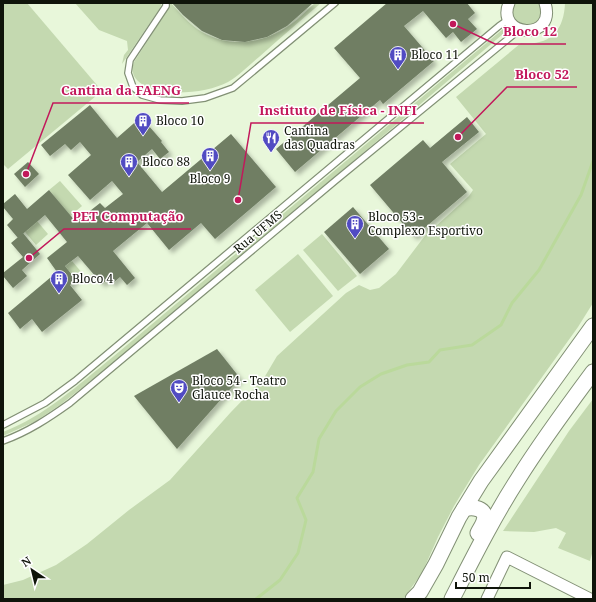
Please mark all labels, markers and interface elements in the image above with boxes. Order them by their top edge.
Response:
callout: Bloco 12 [495,19,566,44]
text: Bloco 12 [503,22,557,40]
building icon: Bloco 11 [388,45,408,70]
place label: Bloco 11 [411,46,459,63]
callout: Bloco 52 [507,62,577,87]
text: Bloco 52 [515,65,569,83]
callout: Cantina da FAENG [53,78,189,103]
text: Cantina da FAENG [61,81,181,99]
callout: Instituto de Física - INFI [251,98,424,123]
text: Instituto de Física - INFI [259,101,417,119]
building icon: Bloco 10 [133,111,153,136]
place label: Bloco 10 [156,112,204,129]
place label: Cantina das Quadras [284,122,355,153]
restaurant icon: Cantina das Quadras [261,128,281,153]
building icon: Bloco 9 [200,146,220,171]
building icon: Bloco 88 [119,152,139,177]
place label: Bloco 88 [142,153,190,170]
place label: Bloco 9 [189,170,231,187]
callout: PET Computação [64,204,191,229]
street label: Rua UFMS [230,206,286,257]
text: PET Computação [73,207,183,225]
place label: Bloco 53 - Complexo Esportivo [368,208,483,239]
building icon: Bloco 53 - Complexo Esportivo [345,214,365,239]
building icon: Bloco 4 [49,269,69,294]
place label: Bloco 4 [72,270,113,287]
place label: Bloco 54 - Teatro Glauce Rocha [192,372,287,403]
theatre icon: Bloco 54 - Teatro Glauce Rocha [169,378,189,403]
north arrow [12,550,52,590]
text: N [18,553,34,570]
scale bar [456,564,530,590]
text: 50 m [462,569,490,586]

